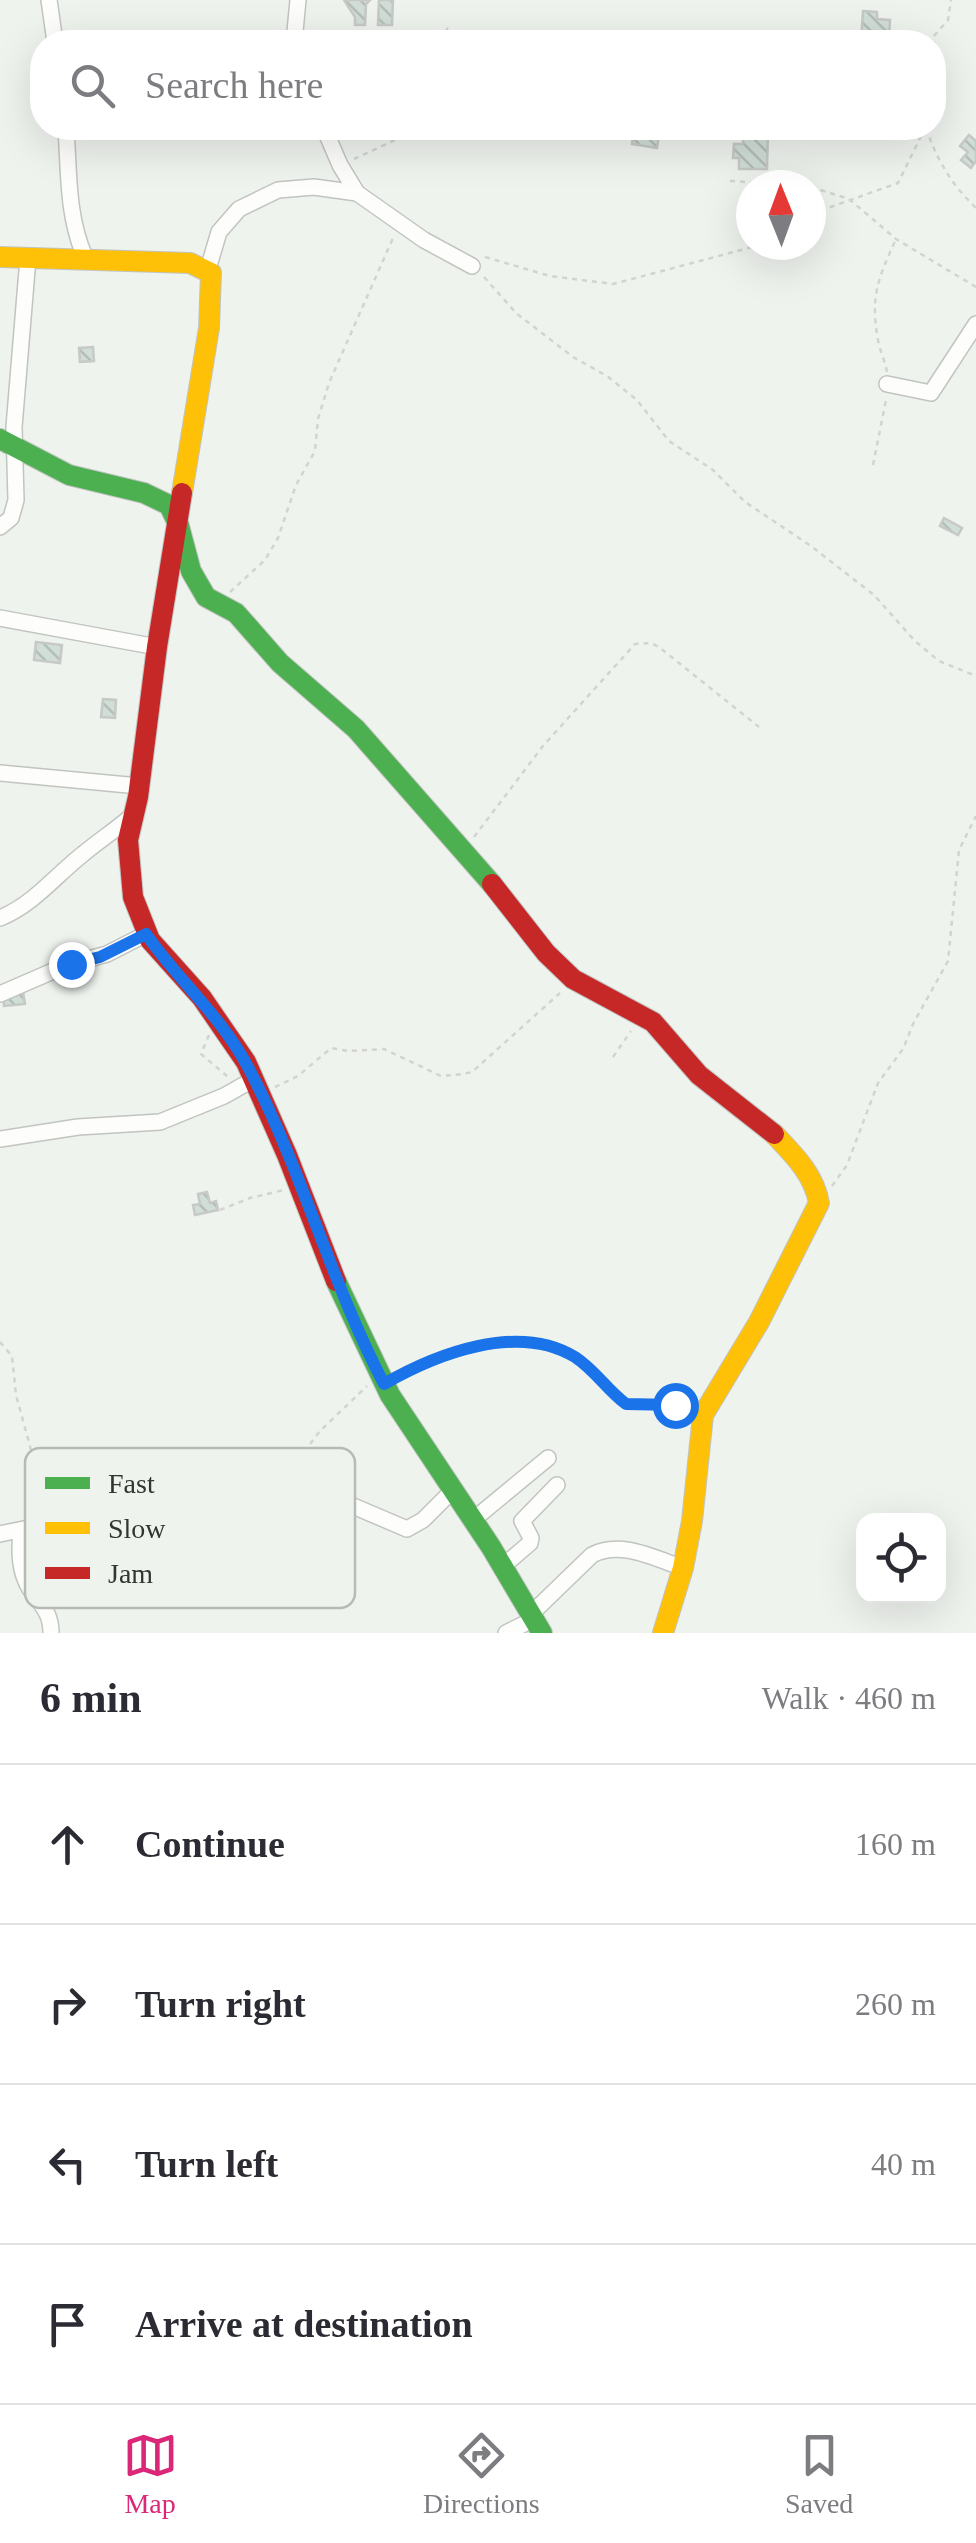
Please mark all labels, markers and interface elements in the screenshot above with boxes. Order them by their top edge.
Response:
search box [30,30,946,140]
icon: search [65,58,120,113]
text: Search here [145,64,323,106]
north arrow [736,170,826,260]
route end [49,942,95,988]
route start [653,1383,699,1429]
legend [25,1448,355,1608]
text: Fast [108,1468,155,1499]
text: Slow [108,1513,166,1544]
map controls [856,1513,946,1603]
button: locate [856,1513,946,1603]
text: Jam [108,1558,153,1589]
text: 6 min [40,1675,142,1721]
text: Walk · 460 m [762,1680,936,1716]
icon: ahead [40,1817,95,1872]
text: Continue [135,1823,285,1865]
text: 160 m [855,1826,936,1862]
icon: right [40,1977,95,2032]
text: Turn right [135,1983,306,2025]
text: 260 m [855,1986,936,2022]
icon: left [40,2137,95,2192]
text: Turn left [135,2143,278,2185]
text: 40 m [871,2146,936,2182]
icon: arrive [40,2297,95,2352]
text: Arrive at destination [135,2303,473,2345]
tab: Map [123,2428,178,2520]
tab: Directions [423,2428,540,2520]
tab: Saved [785,2428,853,2520]

